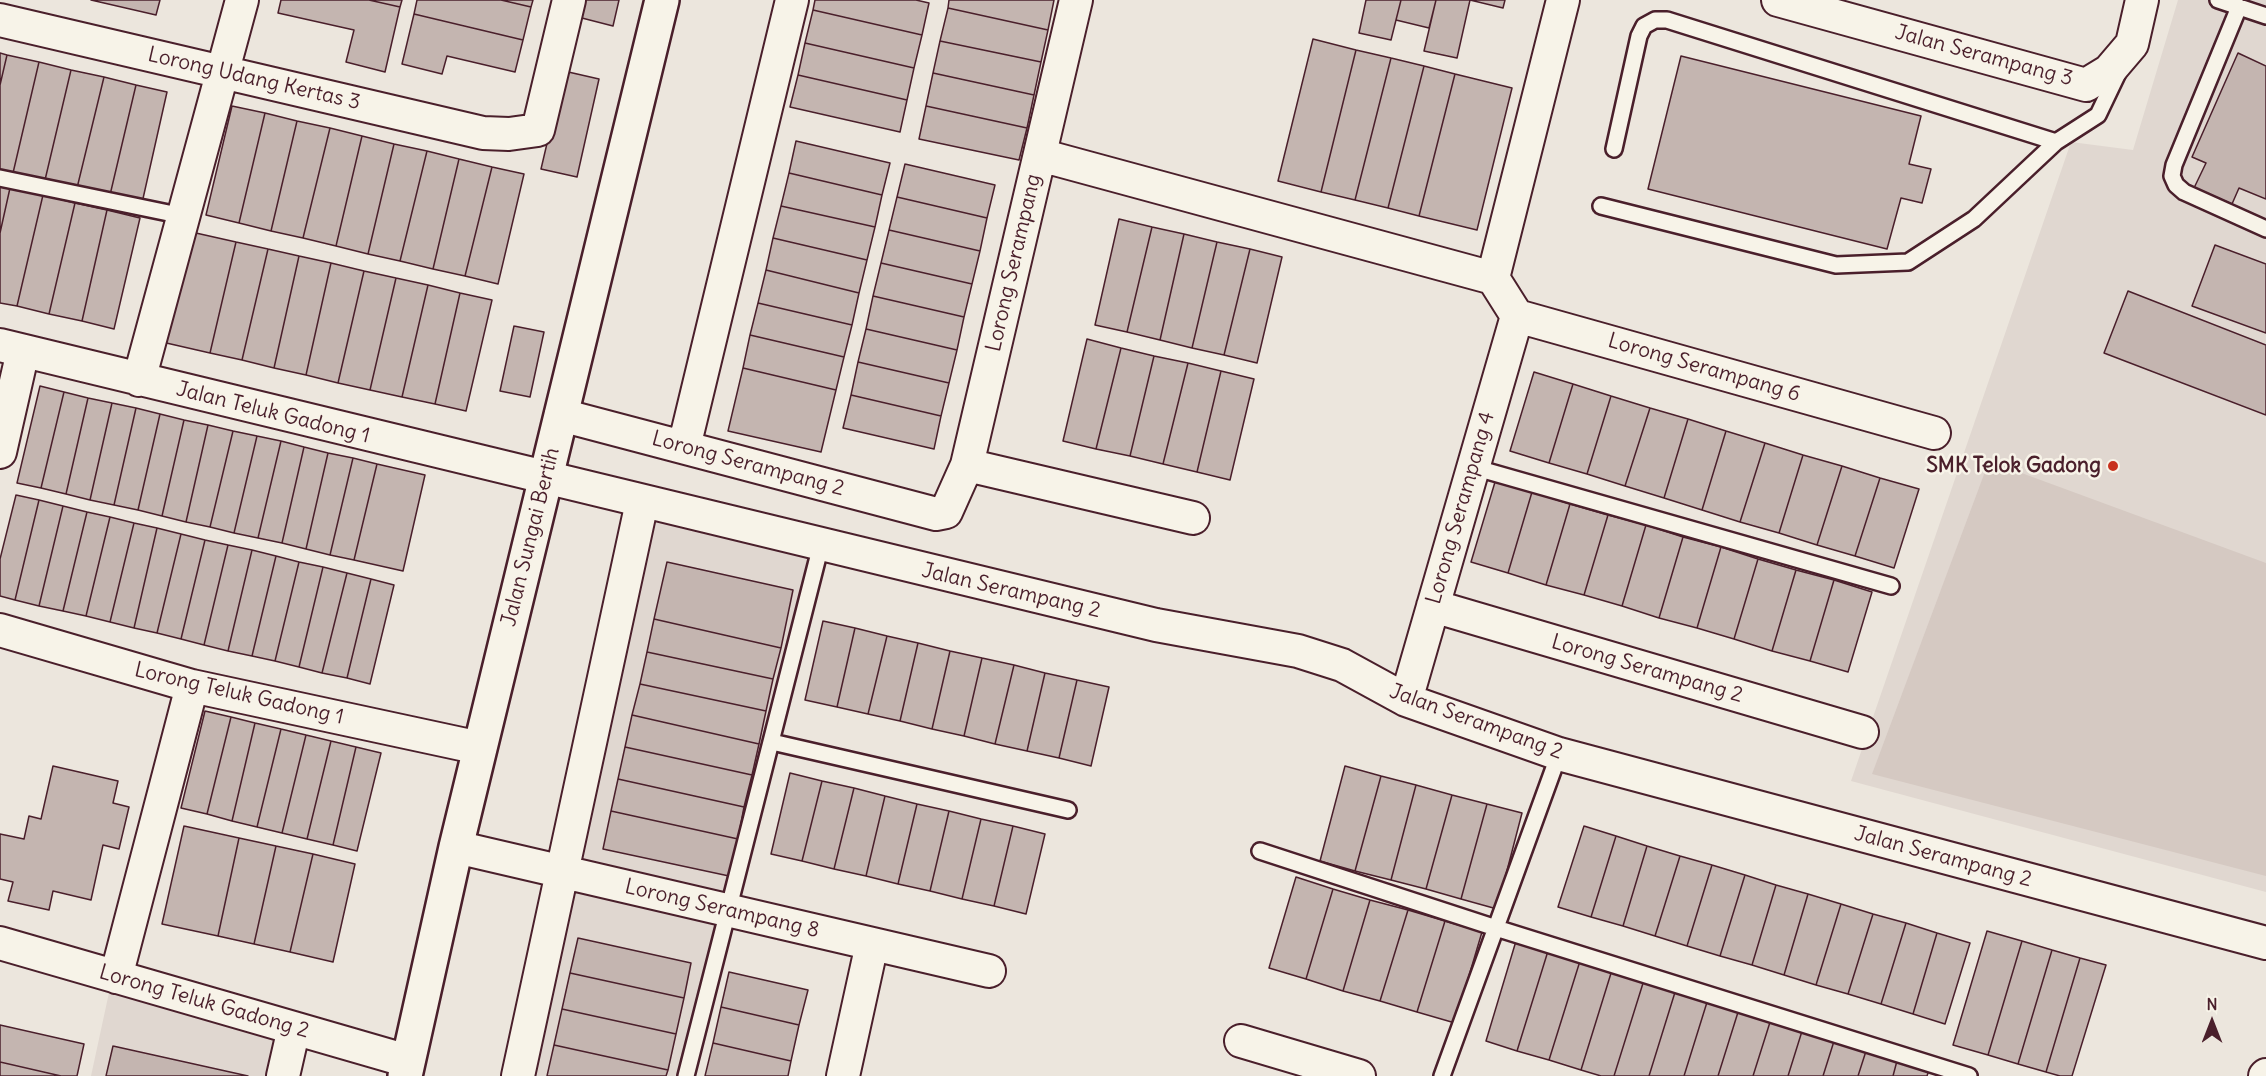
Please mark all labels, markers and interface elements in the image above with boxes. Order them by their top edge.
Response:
street label: Jalan Serampang 3 [1892,20,2076,92]
street label: Lorong Udang Kertas 3 [145,42,363,116]
street label: Lorong Serampang [981,172,1047,354]
street label: Lorong Serampang 6 [1605,329,1803,407]
street label: Jalan Teluk Gadong 1 [174,377,372,449]
street label: Lorong Serampang 4 [1421,409,1501,607]
street label: Lorong Serampang 2 [649,426,847,502]
street label: Jalan Sungai Bertih [497,445,565,629]
place label: SMK Telok Gadong [1926,453,2101,479]
marker: SMK Telok Gadong [2106,459,2120,473]
street label: Jalan Serampang 2 [919,558,1103,624]
street label: Lorong Serampang 2 [1548,630,1746,708]
street label: Lorong Teluk Gadong 1 [132,658,346,730]
street label: Jalan Serampang 2 [1386,679,1566,765]
street label: Jalan Serampang 2 [1852,821,2034,893]
street label: Lorong Serampang 8 [622,874,822,944]
street label: Lorong Teluk Gadong 2 [96,960,312,1044]
north arrow [2182,992,2242,1052]
text: N [2206,994,2218,1014]

